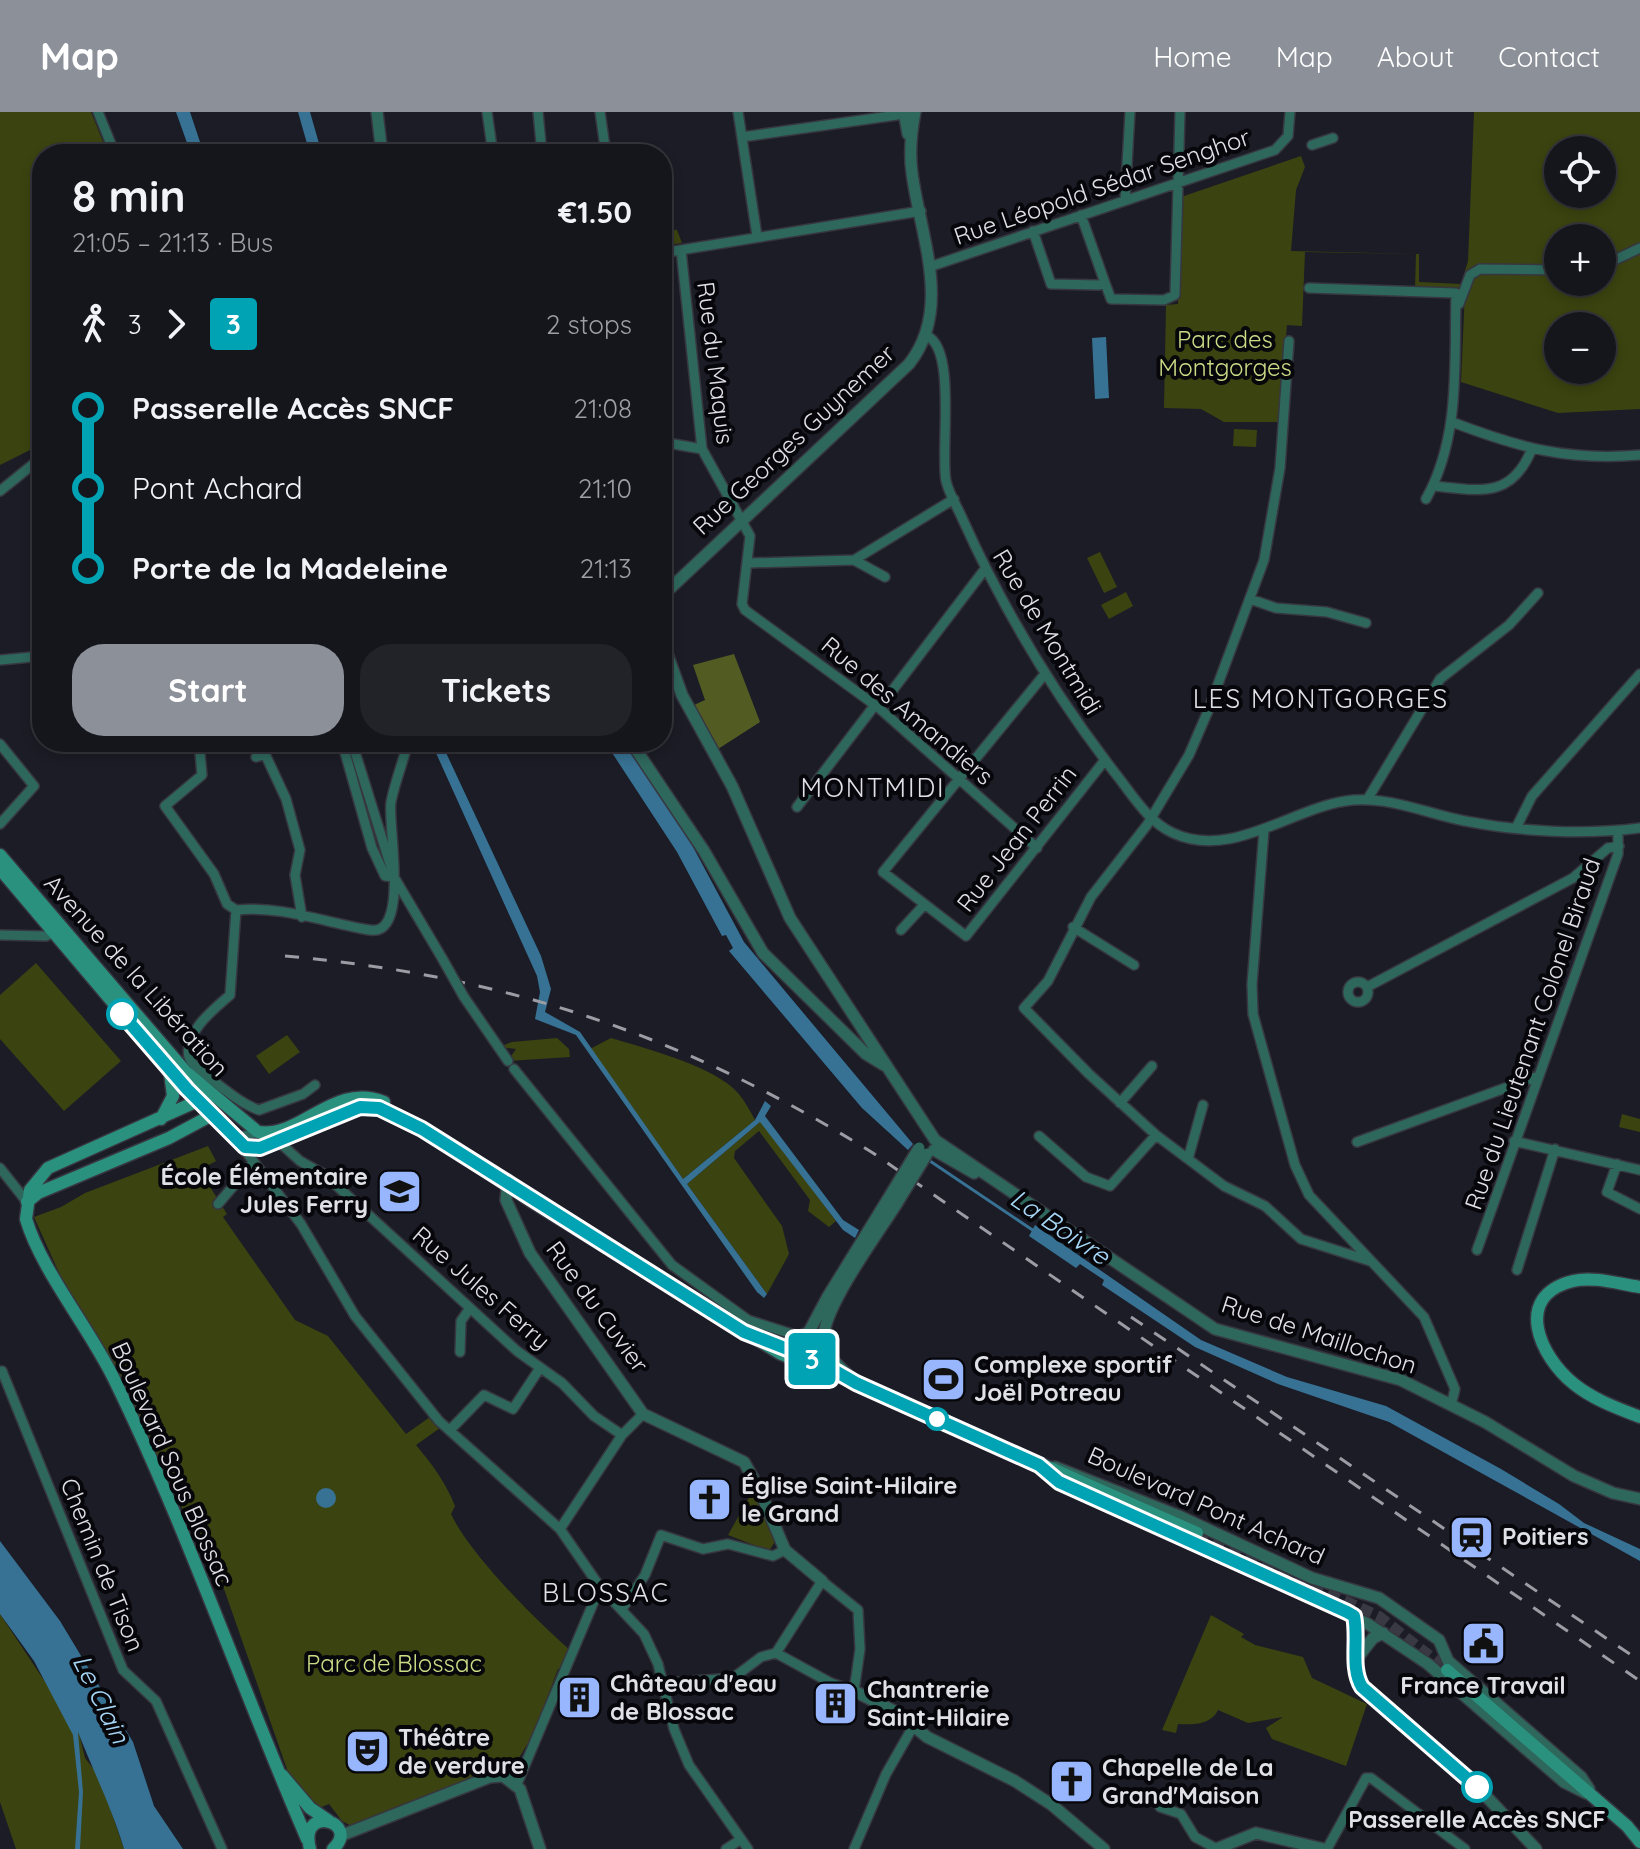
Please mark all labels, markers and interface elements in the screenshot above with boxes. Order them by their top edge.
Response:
text: Map [40,32,119,80]
text: Home [1153,39,1232,74]
text: Map [1276,39,1333,74]
text: About [1377,39,1454,74]
text: Contact [1498,39,1600,74]
street label: Rue Léopold Sédar Senghor [950,121,1254,251]
map controls [1544,136,1616,384]
button: locate [1544,136,1616,208]
text: 8 min [72,168,186,223]
text: €1.50 [558,193,632,231]
button: + [1544,224,1616,296]
text: 21:05 – 21:13 · Bus [72,226,273,259]
street label: Rue du Maquis [691,280,741,446]
icon: walk [72,302,116,346]
icon: forward [154,302,198,346]
text: 3 [226,306,241,341]
text: 3 [128,308,142,341]
text: 2 stops [546,308,632,341]
button: − [1544,312,1616,384]
park label: Parc des Montgorges [1158,324,1292,382]
street label: Rue Georges Guynemer [686,338,901,541]
text: Passerelle Accès SNCF [132,389,454,427]
text: 21:08 [574,392,632,425]
text: Pont Achard [132,469,303,507]
text: 21:10 [578,472,632,505]
street label: Rue de Montmidi [987,543,1109,719]
text: Porte de la Madeleine [132,549,448,587]
text: 21:13 [580,552,632,585]
street label: Rue des Amandiers [816,630,1000,791]
button: Start [72,644,344,736]
button: Tickets [360,644,632,736]
district label: LES MONTGORGES [1193,682,1449,715]
street label: Rue Jean Perrin [950,759,1083,917]
district label: MONTMIDI [800,771,946,804]
street label: Rue du Lieutenant Colonel Biraud [1458,854,1606,1214]
street label: Avenue de la Libération [38,868,235,1082]
unlabelled marker [107,999,137,1029]
place label: École Élémentaire Jules Ferry [160,1161,368,1219]
school or university icon: École Élémentaire Jules Ferry [375,1167,423,1215]
water label: La Boivre [1004,1181,1117,1273]
street label: Rue Jules Ferry [407,1219,557,1355]
street label: Rue du Cuvier [540,1235,655,1378]
street label: Rue de Maillochon [1218,1288,1421,1380]
line badge: 3 [786,1333,838,1385]
street label: Boulevard Sous Blossac [106,1337,240,1590]
text: 3 [804,1341,820,1376]
place label: Complexe sportif Joël Potreau [974,1349,1173,1407]
sports icon: Complexe sportif Joël Potreau [919,1355,967,1403]
unlabelled marker [926,1408,948,1430]
street label: Boulevard Pont Achard [1083,1439,1329,1571]
place label: Église Saint-Hilaire le Grand [741,1470,958,1528]
street label: Chemin de Tison [55,1474,151,1656]
church icon: Église Saint-Hilaire le Grand [686,1476,734,1524]
station icon: Poitiers [1447,1513,1495,1561]
place label: Poitiers [1502,1521,1589,1551]
district label: BLOSSAC [542,1576,670,1609]
public building icon: France Travail [1459,1620,1507,1668]
park label: Parc de Blossac [306,1648,482,1678]
water label: Le Clain [66,1649,138,1750]
place label: Château d'eau de Blossac [610,1668,777,1726]
place label: France Travail [1400,1670,1566,1700]
building icon: Château d'eau de Blossac [555,1674,603,1722]
place label: Chantrerie Saint-Hilaire [867,1674,1010,1732]
building icon: Chantrerie Saint-Hilaire [812,1680,860,1728]
place label: Théâtre de verdure [398,1722,525,1780]
theatre icon: Théâtre de verdure [343,1728,391,1776]
place label: Chapelle de La Grand'Maison [1102,1752,1274,1810]
church icon: Chapelle de La Grand'Maison [1047,1758,1095,1806]
marker: Passerelle Accès SNCF [1462,1772,1492,1802]
place label: Passerelle Accès SNCF [1348,1804,1606,1834]

